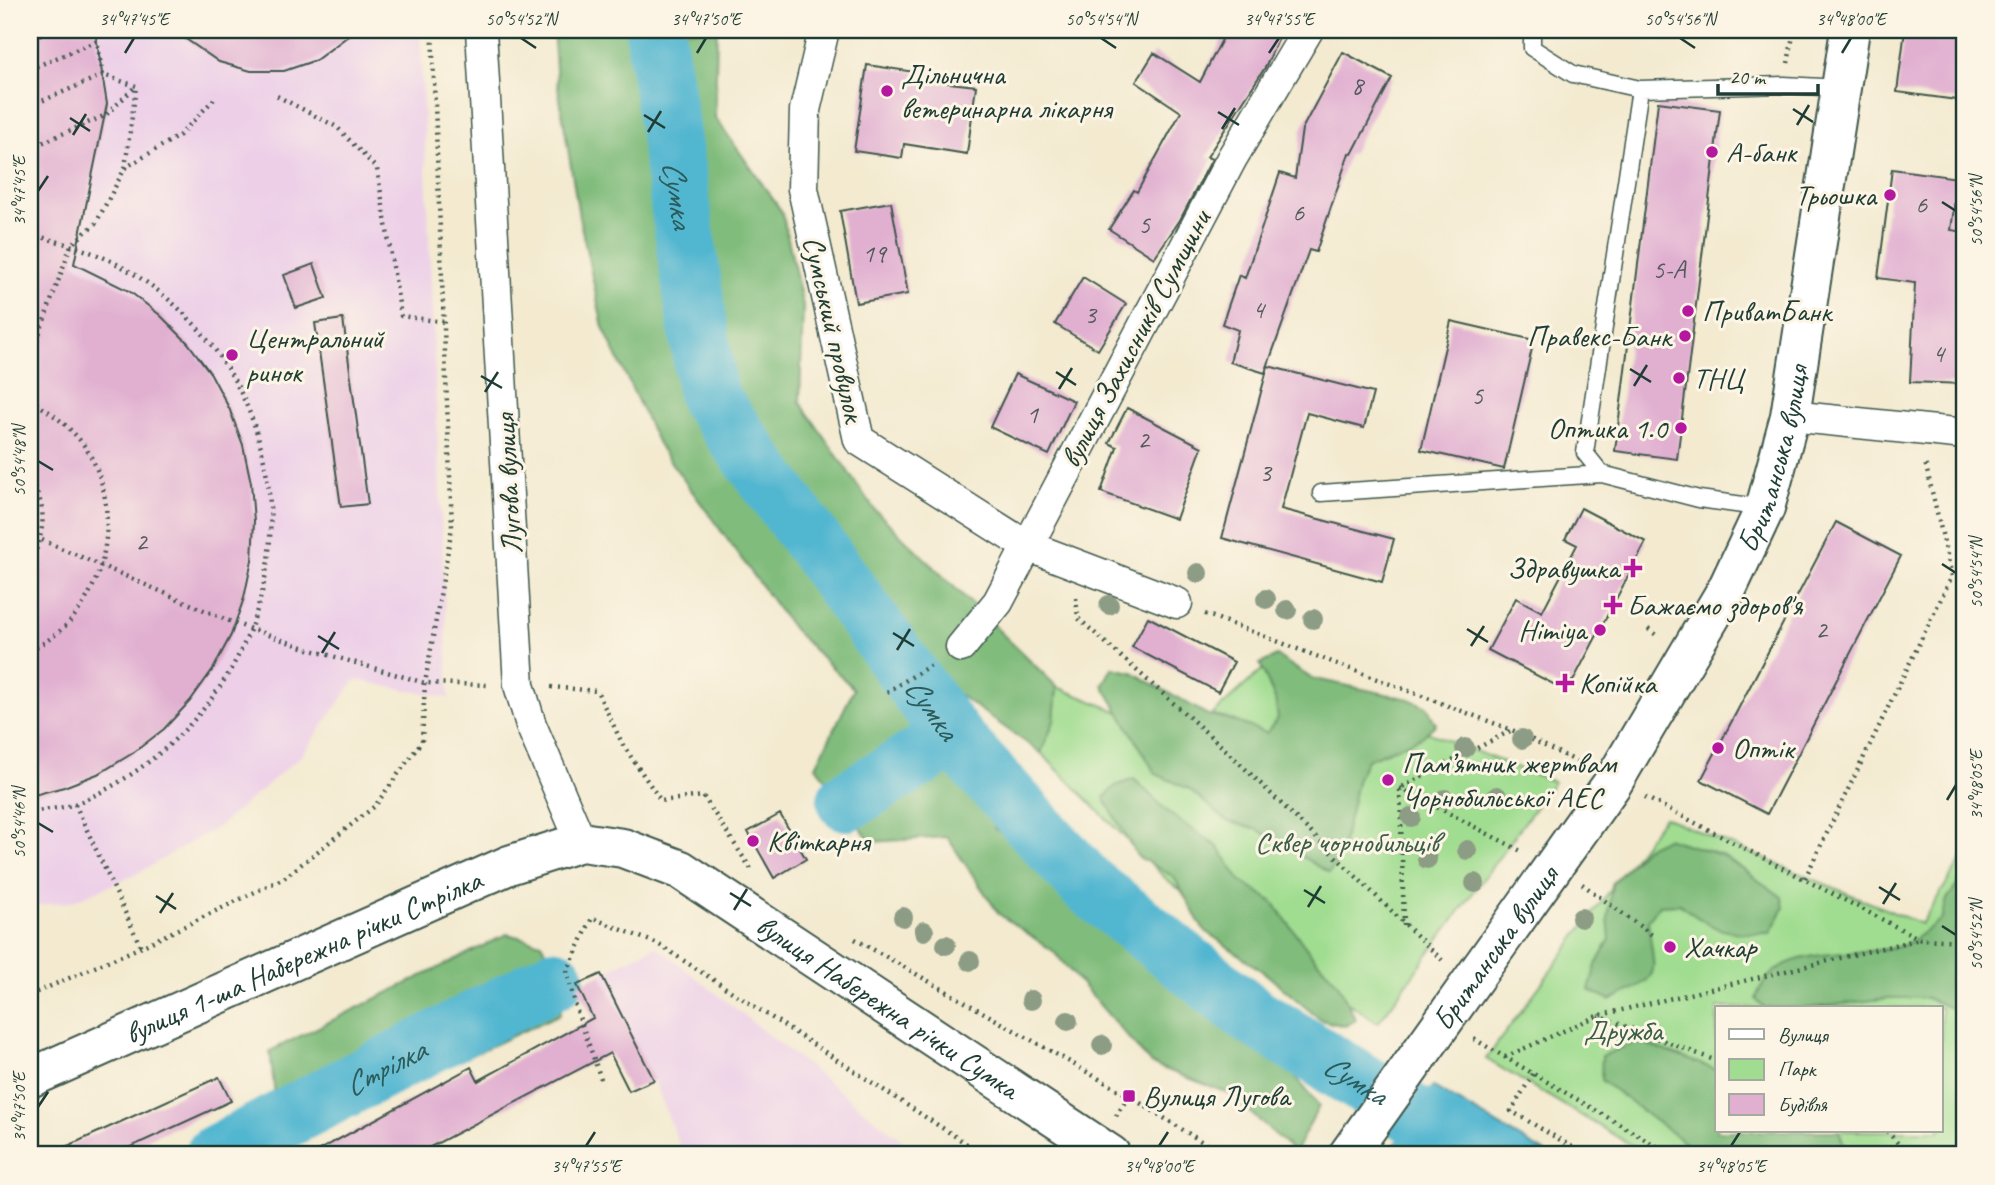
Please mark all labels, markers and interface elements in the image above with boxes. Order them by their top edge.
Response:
text: 34°47'45"E [99,8,171,30]
text: 50°54'52"N [486,8,560,30]
text: 34°47'50"E [671,8,743,30]
text: 50°54'54"N [1066,8,1140,30]
text: 34°47'55"E [1244,8,1316,30]
text: 50°54'56"N [1645,8,1719,30]
text: 34°48'00"E [1816,8,1888,30]
scale bar [1718,52,1818,96]
place label: Дільнична ветеринарна лікарня [901,55,1114,127]
text: 20 m [1729,64,1767,90]
house number: 8 [1351,69,1365,102]
marker: Дільнична ветеринарна лікарня [879,83,895,99]
place label: А-банк [1726,133,1798,171]
marker: А-банк [1704,144,1720,160]
text: 34°47'45"E [8,154,30,226]
water label: Сумка [653,158,704,234]
text: 50°54'56"N [1965,172,1987,246]
place label: Трьошка [1795,176,1878,214]
marker: Трьошка [1882,187,1898,203]
house number: 6 [1915,188,1928,221]
house number: 6 [1292,196,1305,229]
street label: вулиця Захисників Сумщини [1051,202,1220,474]
house number: 5 [1138,208,1151,241]
street label: Сумський провулок [794,233,874,427]
house number: 19 [862,237,888,270]
house number: 5-А [1652,253,1688,286]
place label: ПриватБанк [1702,292,1833,330]
house number: 4 [1252,293,1266,326]
house number: 3 [1084,298,1098,331]
marker: ПриватБанк [1680,303,1696,319]
place label: Правекс-Банк [1527,317,1673,355]
place label: Центральний ринок [246,319,385,391]
marker: Правекс-Банк [1677,328,1693,344]
house number: 4 [1932,337,1946,370]
marker: Центральний ринок [224,347,240,363]
place label: ТНЦ [1693,359,1747,397]
street label: Британська вулиця [1728,360,1817,558]
marker: ТНЦ [1671,370,1687,386]
house number: 5 [1471,379,1484,412]
house number: 1 [1026,398,1039,431]
place label: Оптика 1.0 [1548,409,1669,447]
street label: Лугова вулиця [485,410,531,555]
marker: Оптика 1.0 [1673,420,1689,436]
text: 50°54'48"N [8,422,30,496]
house number: 2 [1137,423,1151,456]
house number: 3 [1259,456,1273,489]
house number: 2 [135,525,149,558]
text: 50°54'54"N [1965,534,1987,608]
place label: Здравушка [1507,549,1622,587]
marker: Здравушка [1625,560,1641,576]
place label: Бажаємо здоров'я [1627,586,1803,624]
marker: Бажаємо здоров'я [1605,597,1621,613]
place label: Himiya [1518,611,1589,649]
house number: 2 [1815,613,1829,646]
marker: Himiya [1592,622,1608,638]
place label: Копійка [1579,664,1658,702]
water label: Сумка [895,669,970,750]
marker: Копійка [1557,675,1573,691]
place label: Оптік [1732,729,1797,767]
marker: Оптік [1710,740,1726,756]
place label: Пам’ятник жертвам Чорнобильської АЕС [1402,744,1618,816]
text: 34°48'05"E [1965,748,1987,820]
marker: Пам’ятник жертвам Чорнобильської АЕС [1380,772,1396,788]
text: 50°54'46"N [8,784,30,858]
place label: Квіткарня [767,822,872,860]
park label: Сквер чорнобильців [1255,823,1446,861]
marker: Квіткарня [745,833,761,849]
street label: Британська вулиця [1424,856,1568,1038]
street label: вулиця 1-ша Набережна річки Стрілка [119,860,489,1052]
text: 50°54'52"N [1965,896,1987,970]
street label: вулиця Набережна річки Сумка [749,906,1028,1109]
place label: Хачкар [1684,928,1758,966]
marker: Хачкар [1662,939,1678,955]
legend [1715,1006,1942,1132]
park label: Дружба [1584,1011,1664,1049]
text: Вулиця [1778,1022,1829,1048]
water label: Стрілка [337,1028,436,1106]
water label: Сумка [1316,1044,1397,1116]
text: Парк [1778,1056,1818,1082]
text: 34°47'50"E [8,1070,30,1142]
place label: Вулиця Лугова [1143,1077,1292,1115]
marker: Вулиця Лугова [1121,1088,1137,1104]
text: Будівля [1778,1092,1828,1118]
text: 34°47'55"E [551,1155,623,1177]
text: 34°48'00"E [1124,1155,1196,1177]
text: 34°48'05"E [1696,1155,1768,1177]

